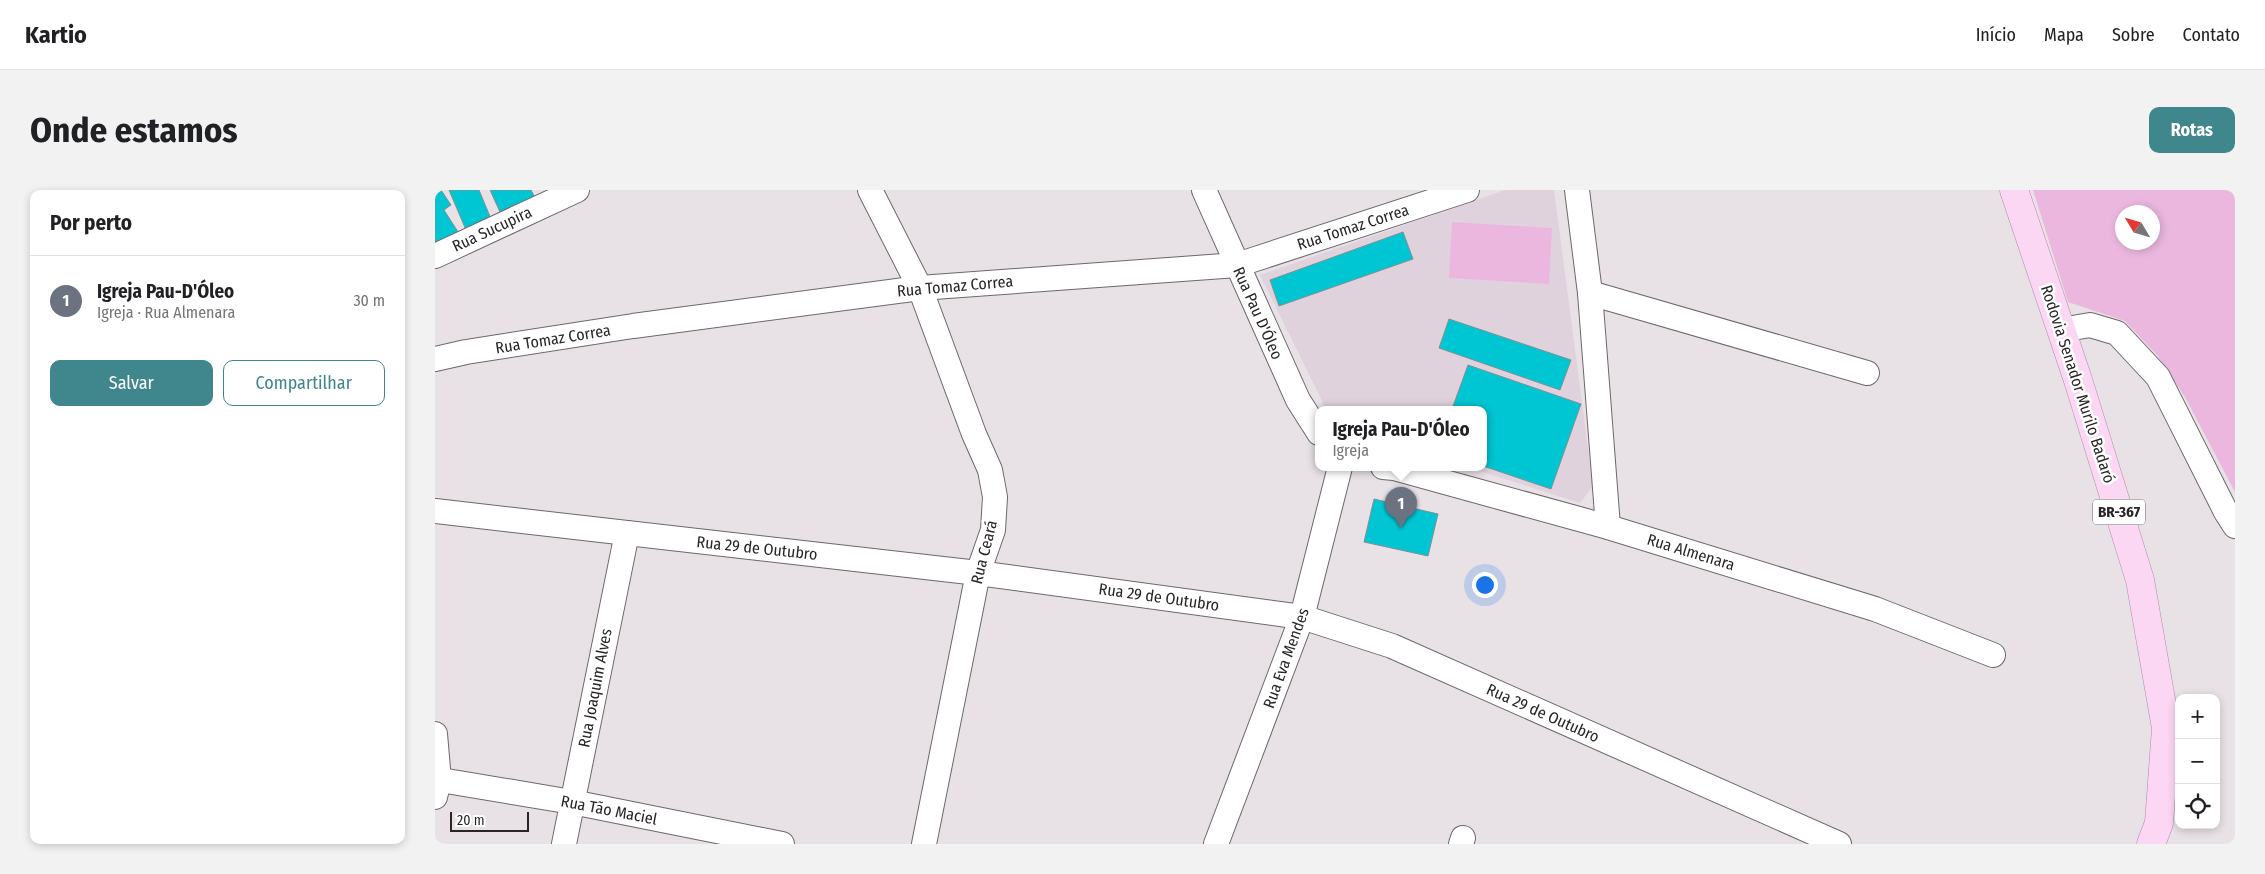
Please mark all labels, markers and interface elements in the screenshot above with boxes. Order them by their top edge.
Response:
text: Kartio [25,21,87,49]
text: Início [1976,24,2016,46]
text: Mapa [2044,24,2084,46]
text: Sobre [2112,24,2155,46]
text: Contato [2183,24,2240,46]
button: Rotas [2149,107,2235,153]
text: Onde estamos [30,109,238,151]
street label: Rua Tomaz Correa [1295,200,1411,254]
street label: Rua Sucupira [449,202,535,256]
north arrow [2115,205,2160,250]
text: Por perto [50,210,132,236]
street label: Rua Pau D'Óleo [1229,264,1287,362]
street label: Rua Tomaz Correa [896,271,1014,301]
text: Igreja Pau-D'Óleo [97,280,234,303]
street label: Rodovia Senador Murilo Badaró [2037,283,2119,485]
text: 1 [63,291,69,310]
text: 30 m [353,291,385,310]
text: Igreja · Rua Almenara [97,303,235,322]
street label: Rua Tomaz Correa [494,320,612,357]
button: Salvar [50,360,213,406]
button: Compartilhar [223,360,385,406]
popup [1315,406,1487,471]
text: Igreja Pau-D'Óleo [1332,418,1470,441]
text: Igreja [1332,441,1369,460]
pin: 1 [1385,487,1417,528]
road number: BR-367 [2093,500,2145,524]
street label: Rua Ceará [967,518,1001,586]
street label: Rua Almenara [1645,530,1737,574]
street label: Rua 29 de Outubro [696,532,818,564]
your location [1472,572,1498,598]
street label: Rua 29 de Outubro [1098,579,1220,615]
street label: Rua Eva Mendes [1259,605,1313,711]
street label: Rua Joaquim Alves [574,627,616,749]
street label: Rua 29 de Outubro [1484,680,1602,746]
map controls [2175,694,2220,829]
button: + [2175,694,2220,739]
button: − [2175,739,2220,784]
button: locate [2175,784,2220,829]
street label: Rua Tão Maciel [559,791,659,829]
scale bar [450,809,529,832]
text: 20 m [457,812,485,829]

